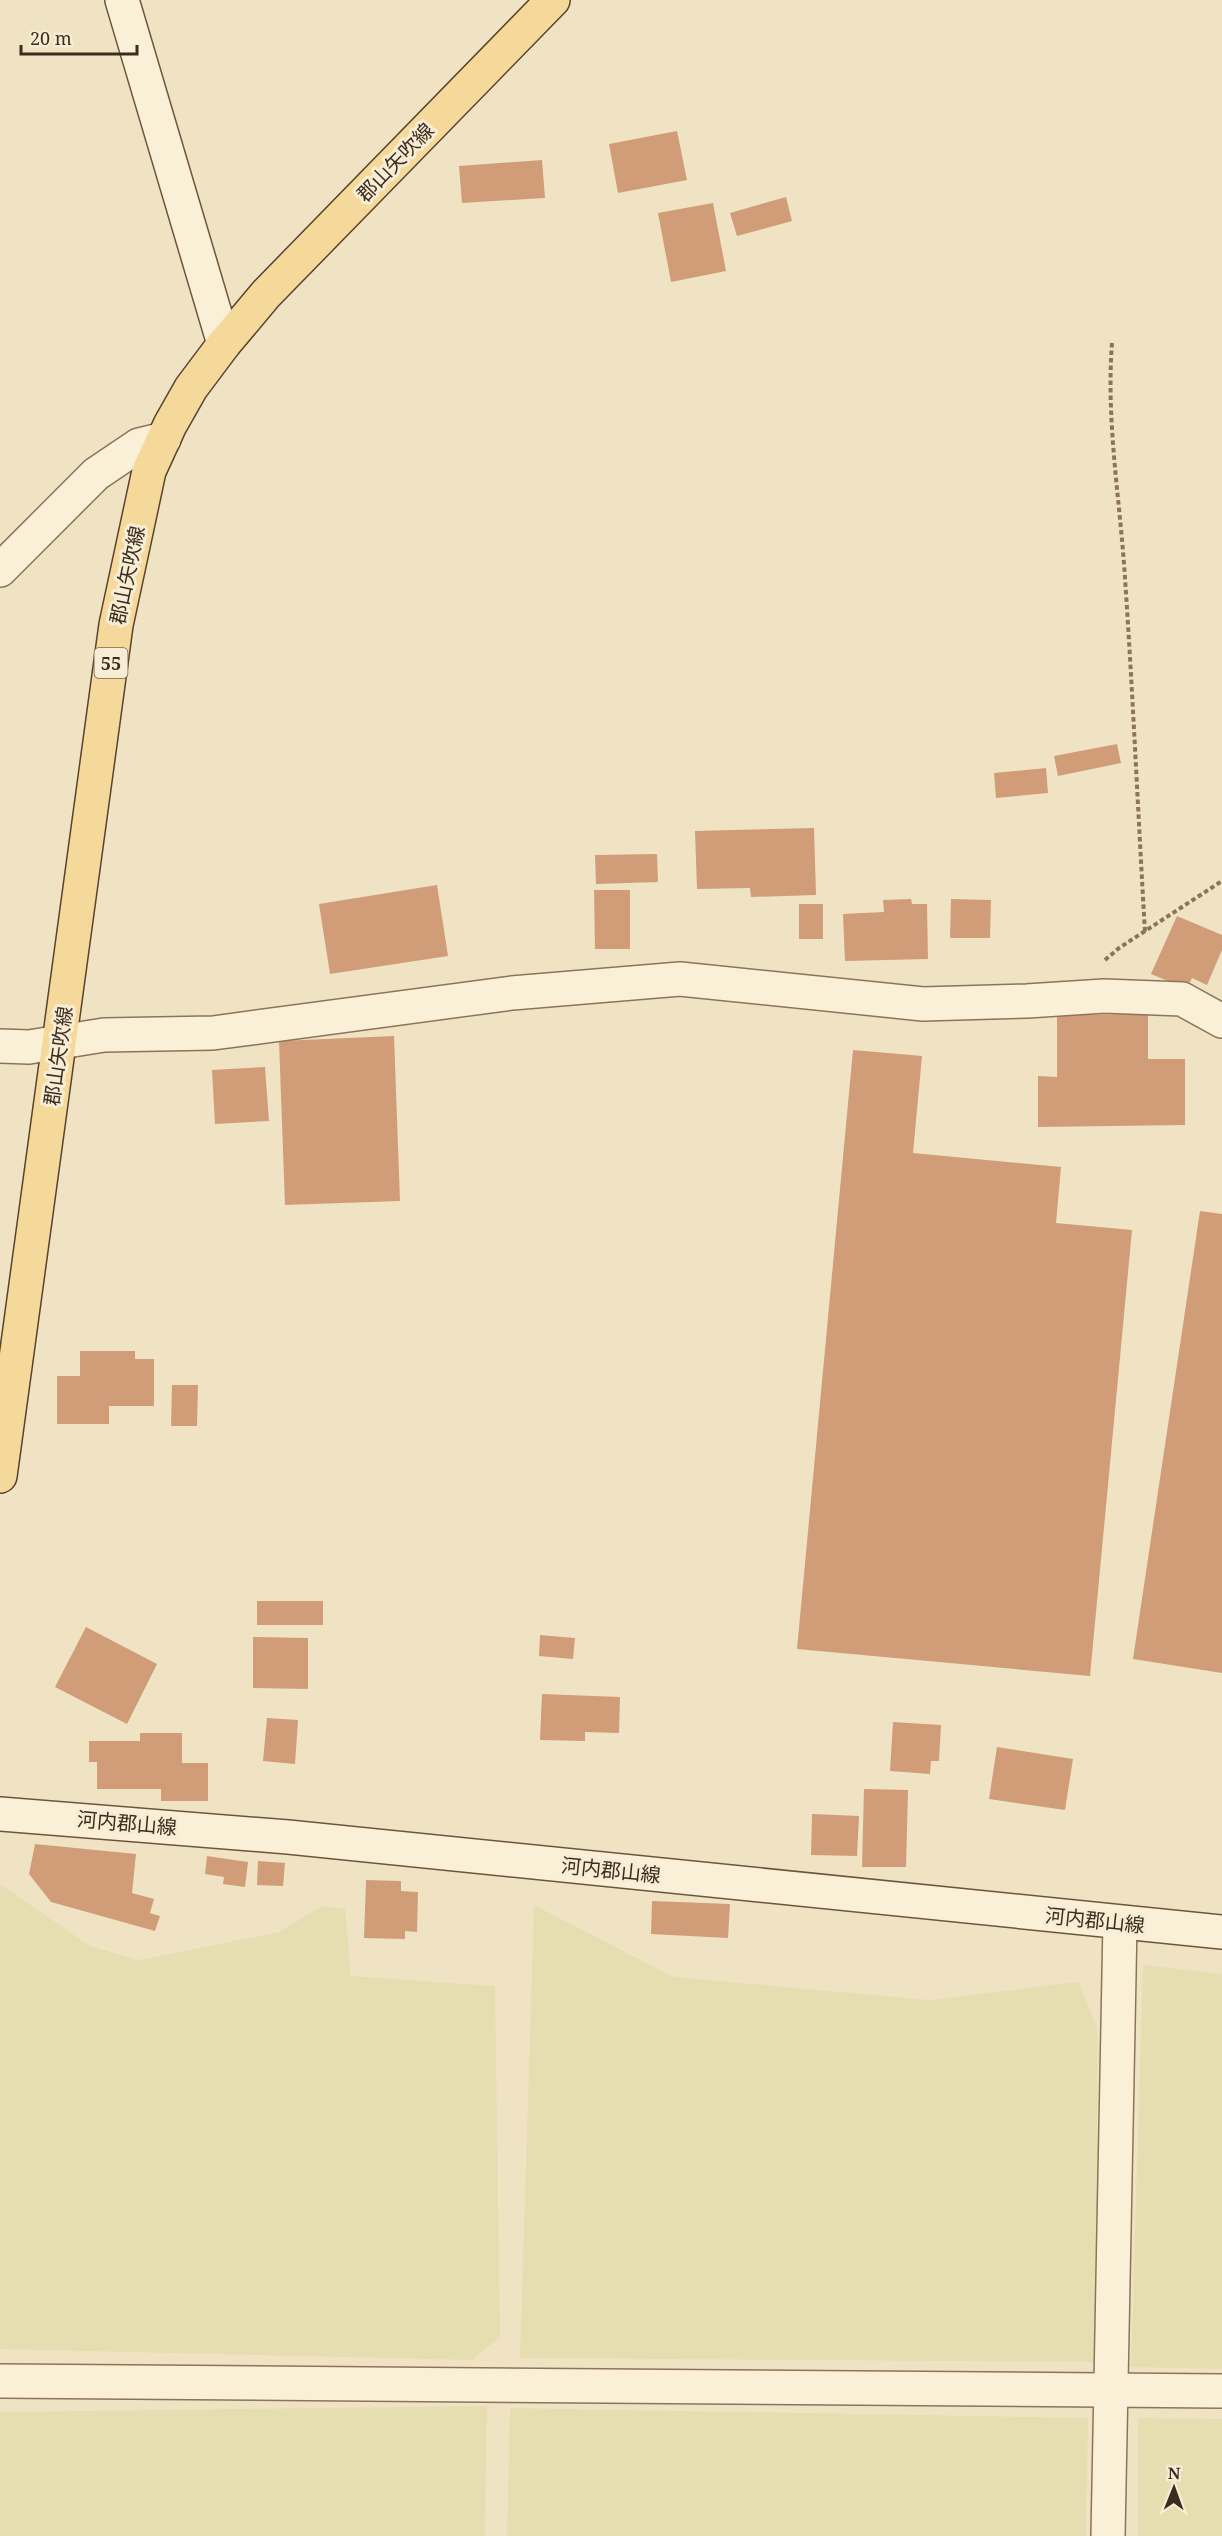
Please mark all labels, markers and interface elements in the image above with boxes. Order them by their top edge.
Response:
scale bar [21,18,136,56]
text: 20 m [30,26,72,50]
street label: 郡山矢吹線 [351,117,439,207]
street label: 郡山矢吹線 [103,523,151,627]
road number: 55 [94,648,128,678]
street label: 郡山矢吹線 [38,1005,78,1107]
street label: 河内郡山線 [76,1805,178,1841]
street label: 河内郡山線 [560,1851,662,1889]
street label: 河内郡山線 [1044,1901,1146,1939]
north arrow [1144,2458,1204,2518]
text: N [1168,2462,1181,2484]

